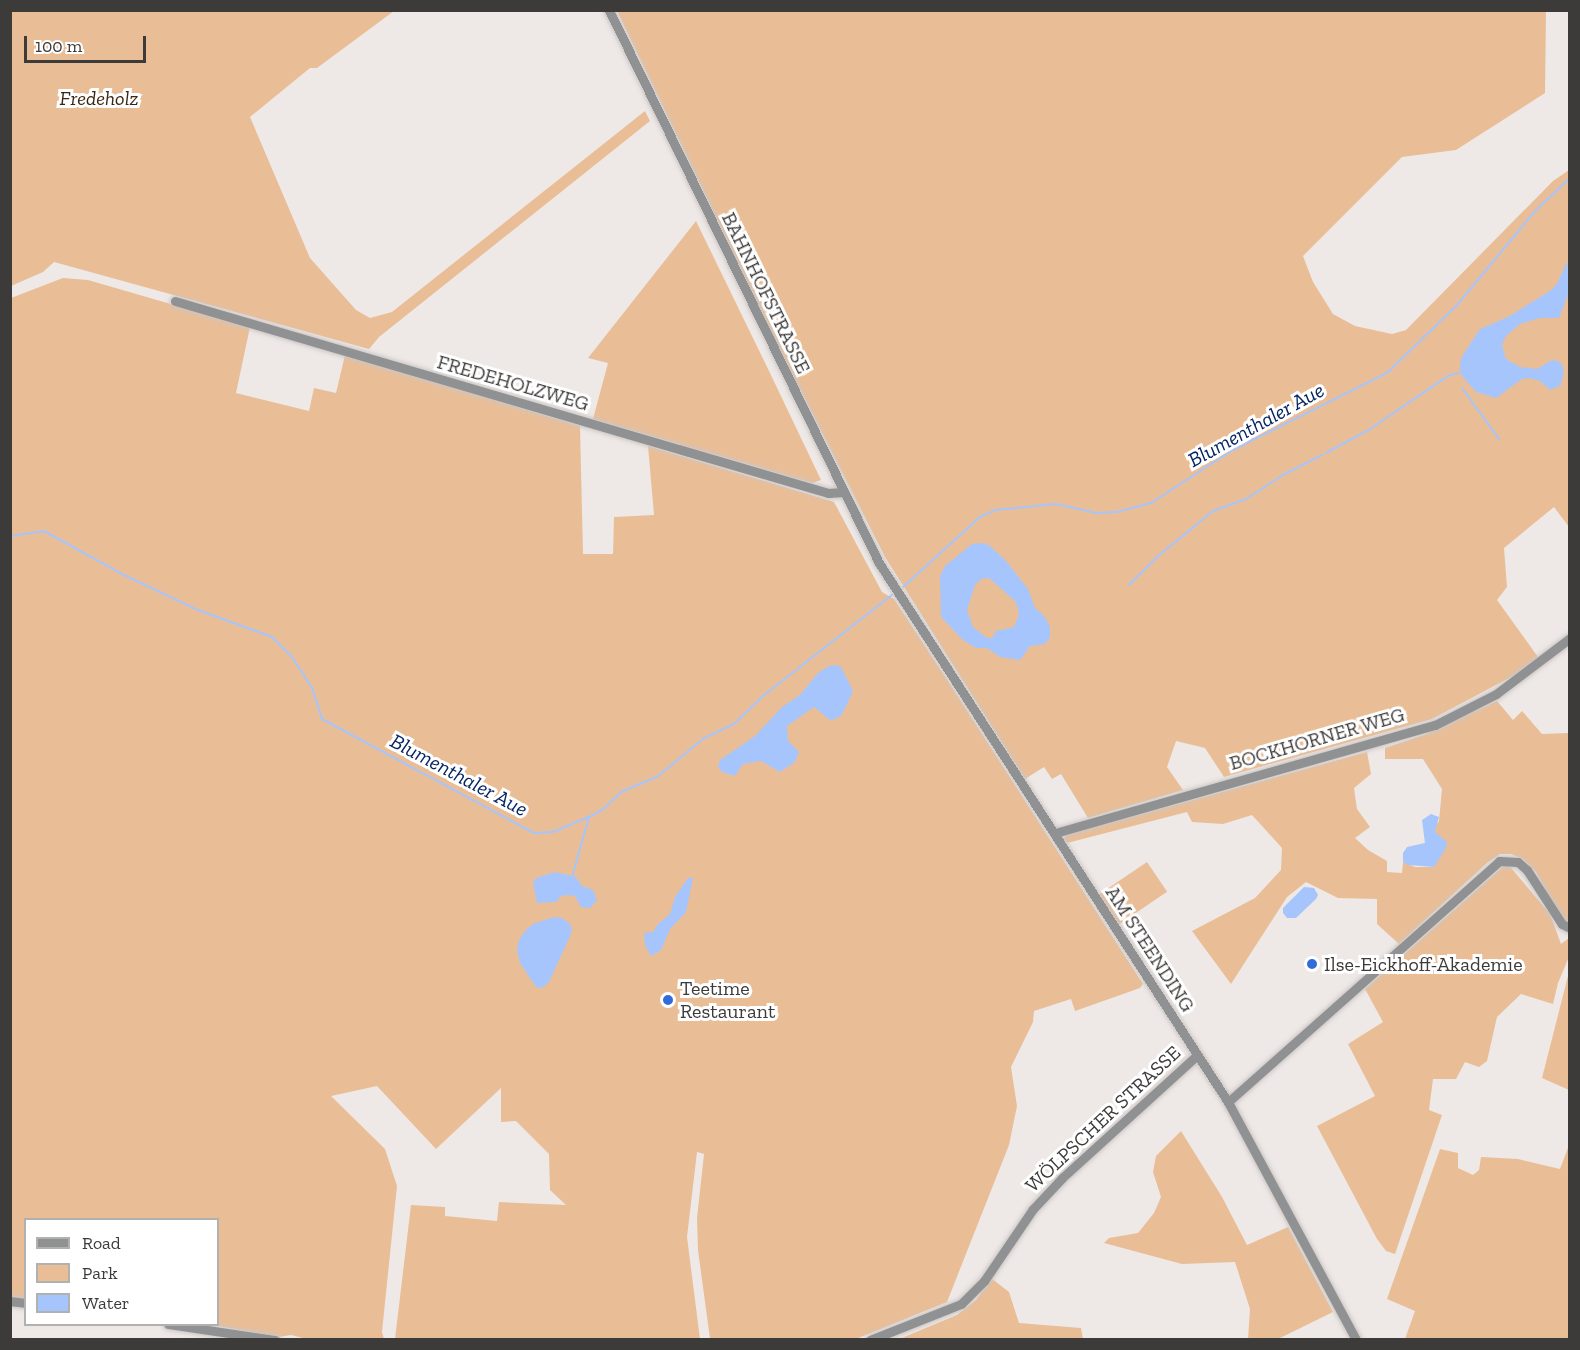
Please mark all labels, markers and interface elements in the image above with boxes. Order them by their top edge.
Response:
scale bar [27,24,148,62]
text: 100 m [35,35,82,57]
park label: Fredeholz [60,86,138,110]
street label: BAHNHOFSTRASSE [717,209,815,377]
street label: FREDEHOLZWEG [434,350,592,416]
water label: Blumenthaler Aue [1183,377,1329,473]
street label: BOCKHORNER WEG [1226,702,1408,776]
water label: Blumenthaler Aue [386,728,532,822]
street label: AM STEENDING [1100,882,1200,1016]
place label: Ilse-Eickhoff-Akademie [1324,952,1523,976]
marker: Ilse-Eickhoff-Akademie [1305,957,1319,971]
place label: Teetime Restaurant [680,976,775,1023]
marker: Teetime Restaurant [661,993,675,1007]
street label: WÖLPSCHER STRASSE [1020,1041,1186,1197]
legend [24,1218,219,1326]
text: Road [82,1232,121,1254]
text: Park [82,1262,118,1284]
text: Water [82,1292,129,1314]

